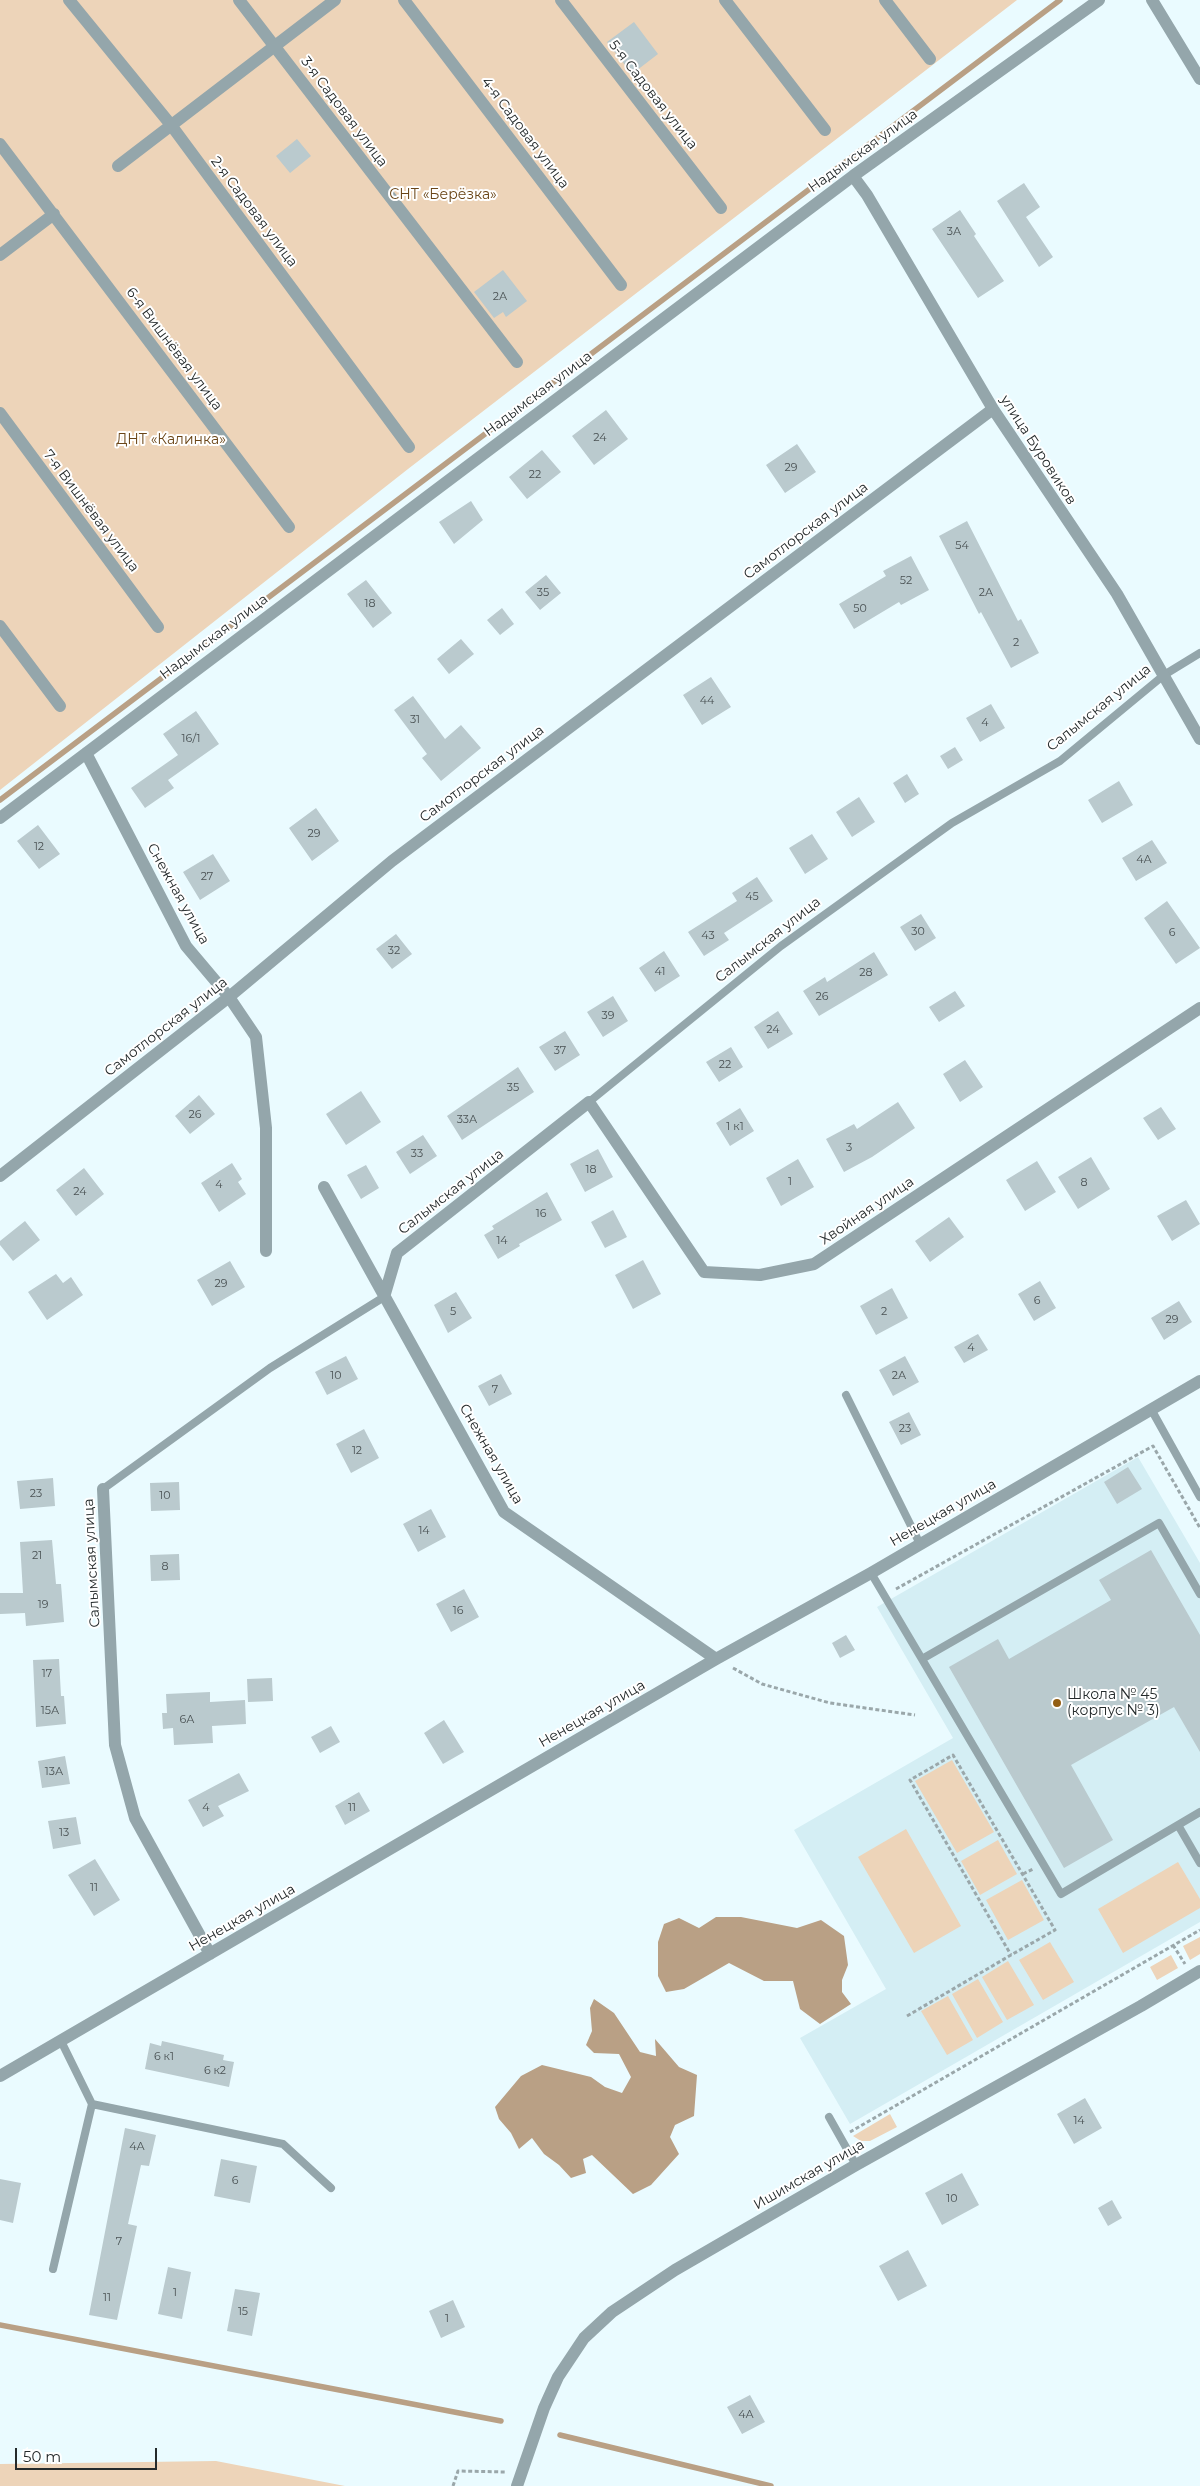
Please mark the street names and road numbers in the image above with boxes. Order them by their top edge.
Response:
street label: 5-я Садовая улица [605,37,701,153]
street label: 3-я Садовая улица [297,54,391,170]
street label: 4-я Садовая улица [478,74,572,192]
street label: Надымская улица [805,106,921,196]
street label: 2-я Садовая улица [207,154,301,270]
street label: 6-я Вишнёвая улица [122,284,226,414]
street label: Надымская улица [481,348,595,440]
street label: улица Буровиков [996,392,1080,508]
street label: 7-я Вишнёвая улица [40,447,142,575]
street label: Самотлорская улица [741,479,871,583]
street label: Надымская улица [157,591,271,683]
street label: Салымская улица [1044,661,1154,755]
street label: Самотлорская улица [417,722,547,826]
street label: Снежная улица [143,841,213,947]
street label: Салымская улица [712,894,824,986]
street label: Самотлорская улица [101,974,231,1080]
street label: Салымская улица [395,1146,507,1238]
street label: Хвойная улица [817,1173,917,1249]
street label: Снежная улица [455,1401,527,1507]
street label: Ненецкая улица [887,1476,999,1550]
street label: Салымская улица [80,1498,104,1628]
street label: Ненецкая улица [536,1677,648,1751]
street label: Ненецкая улица [186,1881,298,1955]
street label: Ишимская улица [751,2136,867,2214]

